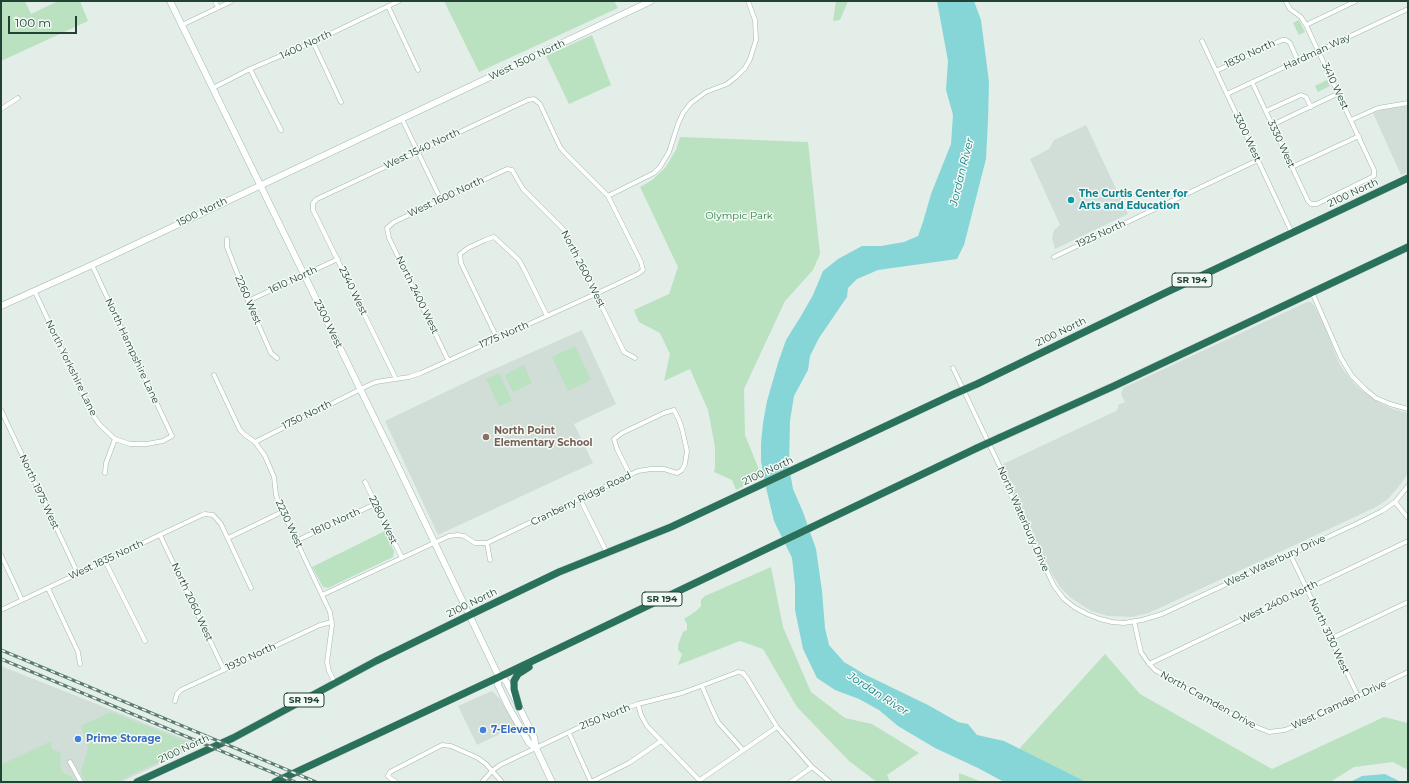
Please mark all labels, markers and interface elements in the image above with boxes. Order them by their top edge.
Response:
scale bar [10,8,79,34]
text: 100 m [15,15,51,30]
street label: 1400 North [278,28,334,62]
street label: Hardman Way [1282,31,1352,73]
street label: West 1500 North [487,37,567,83]
street label: 1830 North [1223,37,1277,71]
street label: 3410 West [1319,61,1351,111]
street label: 3300 West [1230,111,1264,163]
street label: 3330 West [1265,118,1297,170]
street label: West 1540 North [382,126,462,172]
water label: Jordan River [947,137,977,207]
street label: West 1600 North [406,174,486,220]
street label: 2100 North [1326,176,1380,210]
place label: The Curtis Center for Arts and Education [1079,188,1188,212]
street label: 1500 North [175,195,229,229]
marker: The Curtis Center for Arts and Education [1066,195,1076,205]
park label: Olympic Park [705,210,773,222]
street label: 1925 North [1074,217,1128,251]
street label: North 2600 West [558,228,608,310]
street label: North 2400 West [393,254,441,336]
street label: 1610 North [267,264,319,296]
street label: 2340 West [336,265,370,317]
road number: SR 194 [1172,273,1212,287]
street label: 2260 West [232,274,264,326]
street label: North Hampshire Lane [102,296,162,406]
street label: 2300 West [311,298,345,350]
street label: 2100 North [1034,315,1088,349]
street label: North Yorkshire Lane [43,318,99,418]
street label: 1775 North [477,319,531,351]
street label: 1750 North [280,398,334,432]
place label: North Point Elementary School [494,425,593,448]
marker: North Point Elementary School [481,432,491,442]
street label: North 1975 West [16,453,62,531]
street label: 2100 North [741,454,795,488]
street label: North Waterbury Drive [994,464,1052,574]
street label: Cranberry Ridge Road [529,469,633,529]
street label: 2280 West [366,494,400,546]
street label: 2230 West [273,498,305,550]
street label: 1810 North [310,506,362,538]
street label: West Waterbury Drive [1223,532,1327,590]
street label: West 1835 North [67,537,145,583]
street label: North 2060 West [169,561,215,643]
street label: West 2400 North [1238,578,1320,626]
street label: 2100 North [445,586,499,620]
road number: SR 194 [642,592,682,606]
street label: North 3130 West [1306,596,1352,676]
street label: 1930 North [224,640,278,674]
street label: North Cramden Drive [1158,669,1258,731]
water label: Jordan River [845,670,911,718]
street label: West Cramden Drive [1289,678,1389,732]
road number: SR 194 [284,693,324,707]
street label: 2150 North [578,701,632,733]
place label: 7-Eleven [491,724,536,736]
marker: 7-Eleven [478,725,488,735]
street label: 2100 North [157,732,211,766]
place label: Prime Storage [86,733,161,745]
marker: Prime Storage [73,734,83,744]

